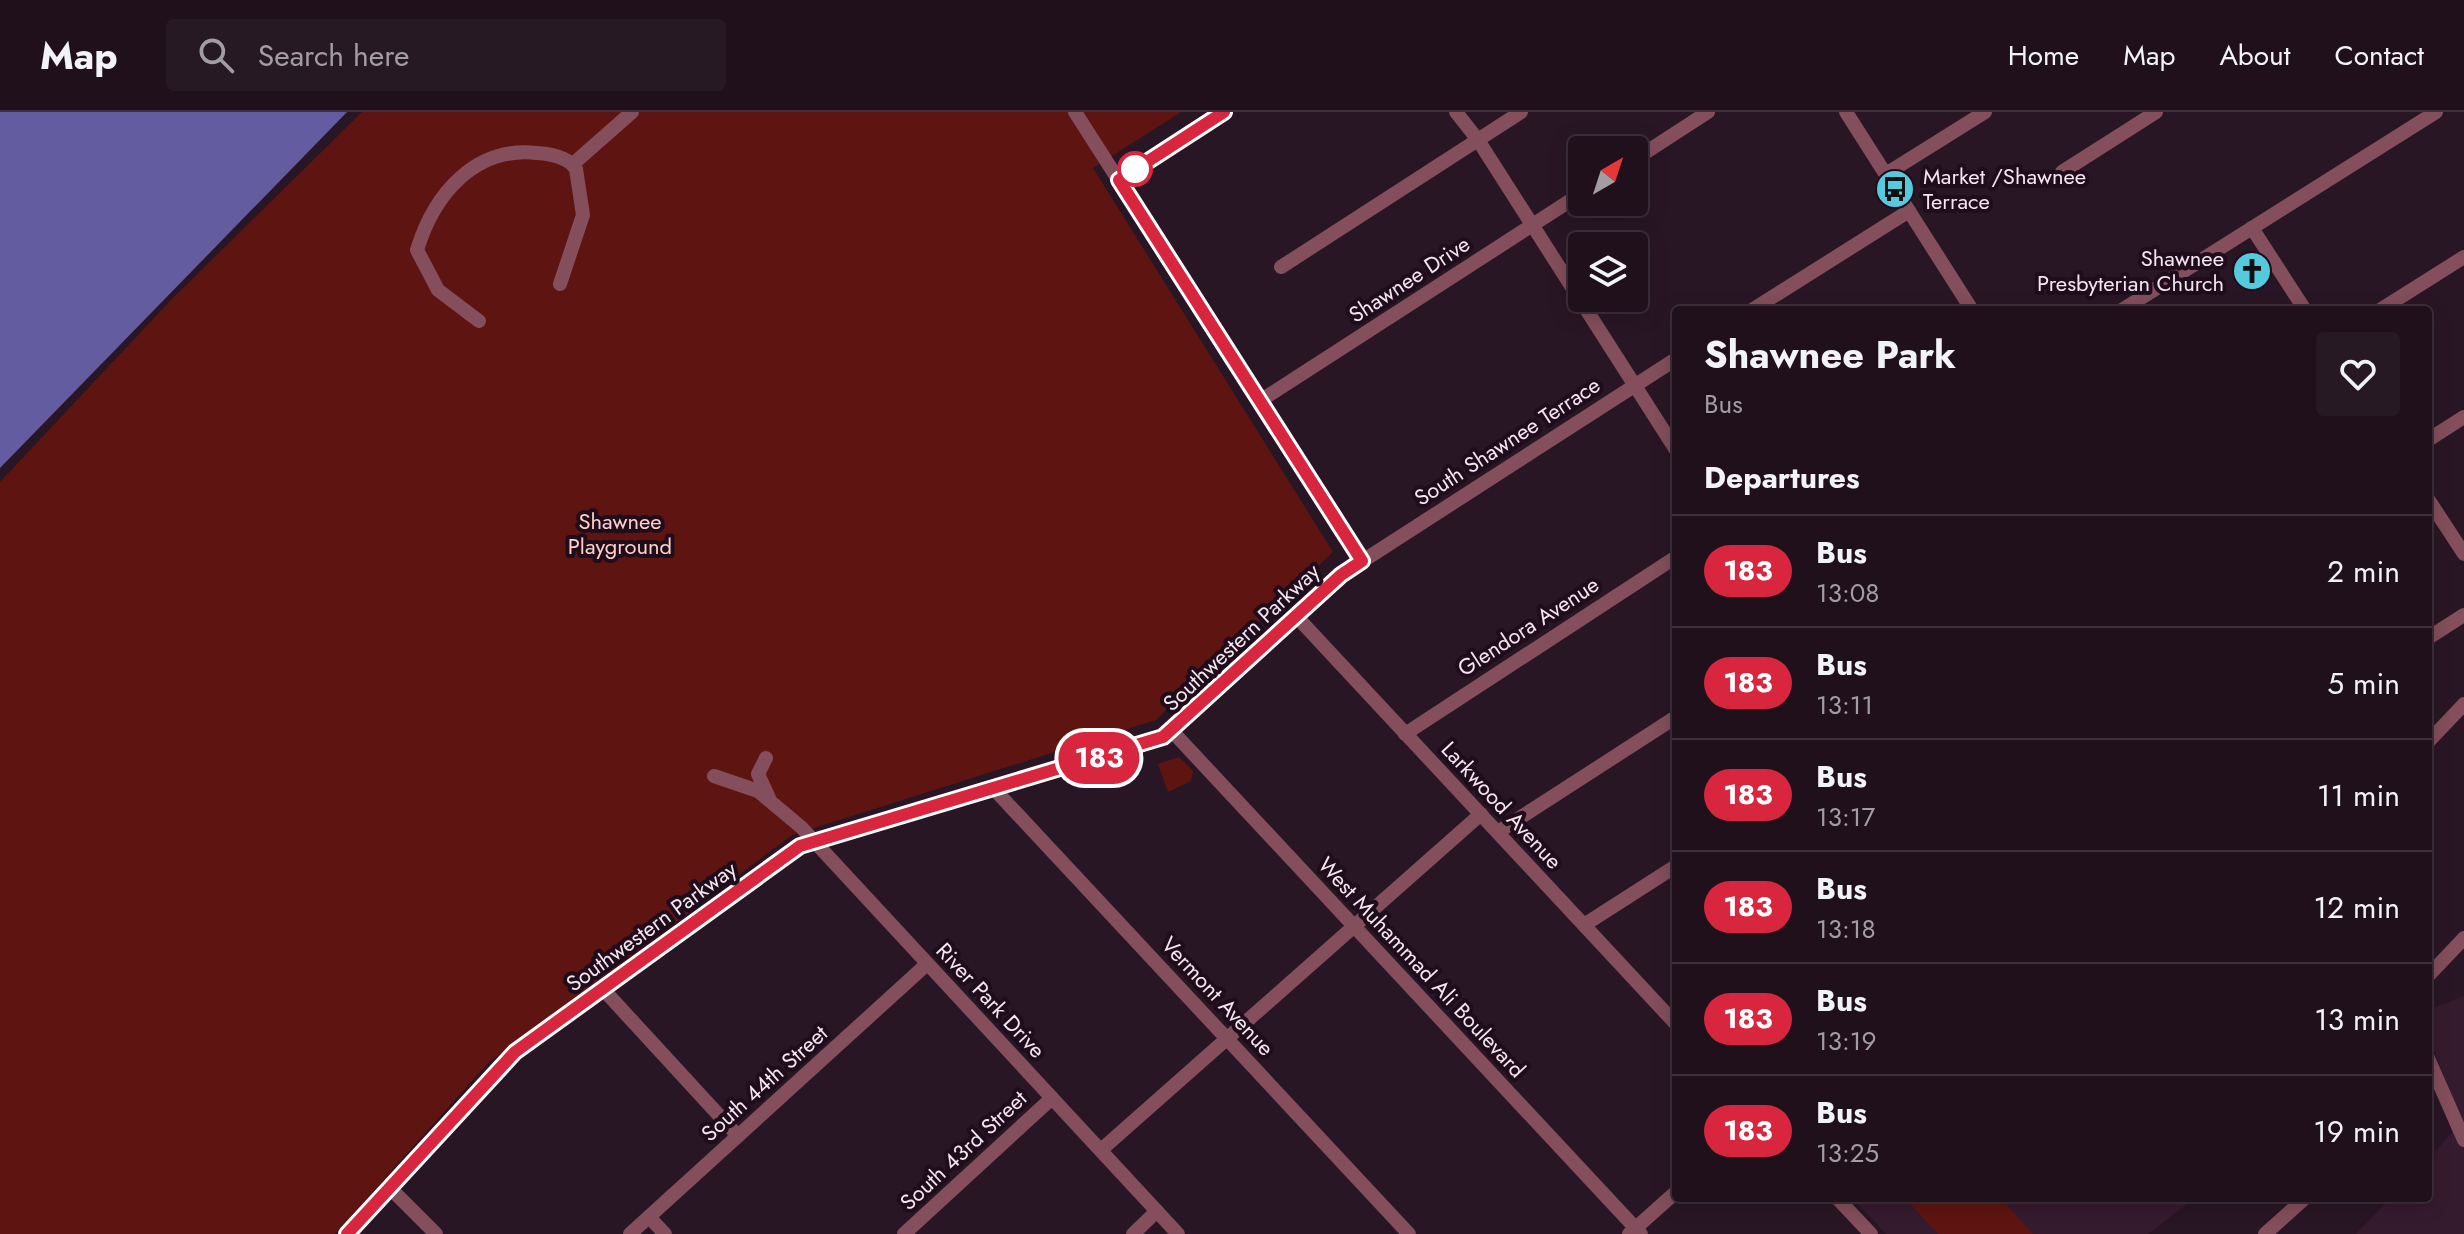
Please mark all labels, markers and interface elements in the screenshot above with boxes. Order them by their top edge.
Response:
search box [166,19,726,91]
text: Map [40,28,118,83]
icon: search [194,33,238,77]
text: Search here [258,34,410,77]
text: Home [2008,35,2079,76]
text: Map [2123,35,2175,76]
text: About [2219,35,2291,76]
text: Contact [2335,35,2424,76]
north arrow [1568,136,1648,216]
map controls [1568,136,1648,312]
unlabelled marker [1118,152,1152,186]
place label: Market /Shawnee Terrace [1923,160,2086,217]
bus stop icon: Market /Shawnee Terrace [1874,168,1916,210]
street label: Shawnee Drive [1342,228,1476,330]
button: layers [1568,232,1648,312]
place label: Shawnee Presbyterian Church [2037,242,2224,299]
church icon: Shawnee Presbyterian Church [2231,250,2273,292]
text: Shawnee Park [1704,327,1956,382]
button: heart [2316,332,2400,416]
street label: South Shawnee Terrace [1408,369,1606,513]
text: Bus [1704,385,1743,423]
text: Departures [1704,456,1860,499]
park label: Shawnee Playground [568,505,672,562]
text: Bus [1816,531,1867,574]
text: 183 [1723,550,1773,591]
text: 2 min [2327,550,2400,593]
street label: Southwestern Parkway [1155,555,1327,718]
street label: Glendora Avenue [1451,568,1605,684]
text: 13:08 [1816,574,1880,612]
text: Bus [1816,643,1867,686]
text: 183 [1723,662,1773,703]
text: 5 min [2327,662,2400,705]
text: 13:11 [1816,686,1873,724]
line badge: 183 [1053,732,1145,784]
street label: Larkwood Avenue [1434,734,1570,876]
text: 183 [1074,737,1124,778]
text: Bus [1816,755,1867,798]
text: 183 [1723,774,1773,815]
text: 11 min [2317,774,2400,817]
text: 13:17 [1816,798,1875,836]
street label: West Muhammad Ali Boulevard [1311,849,1533,1085]
street label: Southwestern Parkway [559,853,743,999]
text: Bus [1816,867,1867,910]
text: 183 [1723,886,1773,927]
text: 12 min [2313,886,2400,929]
text: 13:18 [1816,910,1876,948]
street label: Vermont Avenue [1154,929,1282,1063]
street label: River Park Drive [929,935,1053,1065]
text: Bus [1816,979,1867,1022]
text: 183 [1723,998,1773,1039]
text: 13 min [2314,998,2400,1041]
street label: South 44th Street [694,1017,835,1149]
text: 13:19 [1816,1022,1876,1060]
street label: South 43rd Street [892,1082,1034,1217]
text: Bus [1816,1091,1867,1134]
text: 183 [1723,1110,1773,1151]
text: 19 min [2313,1110,2400,1153]
text: 13:25 [1816,1134,1879,1172]

